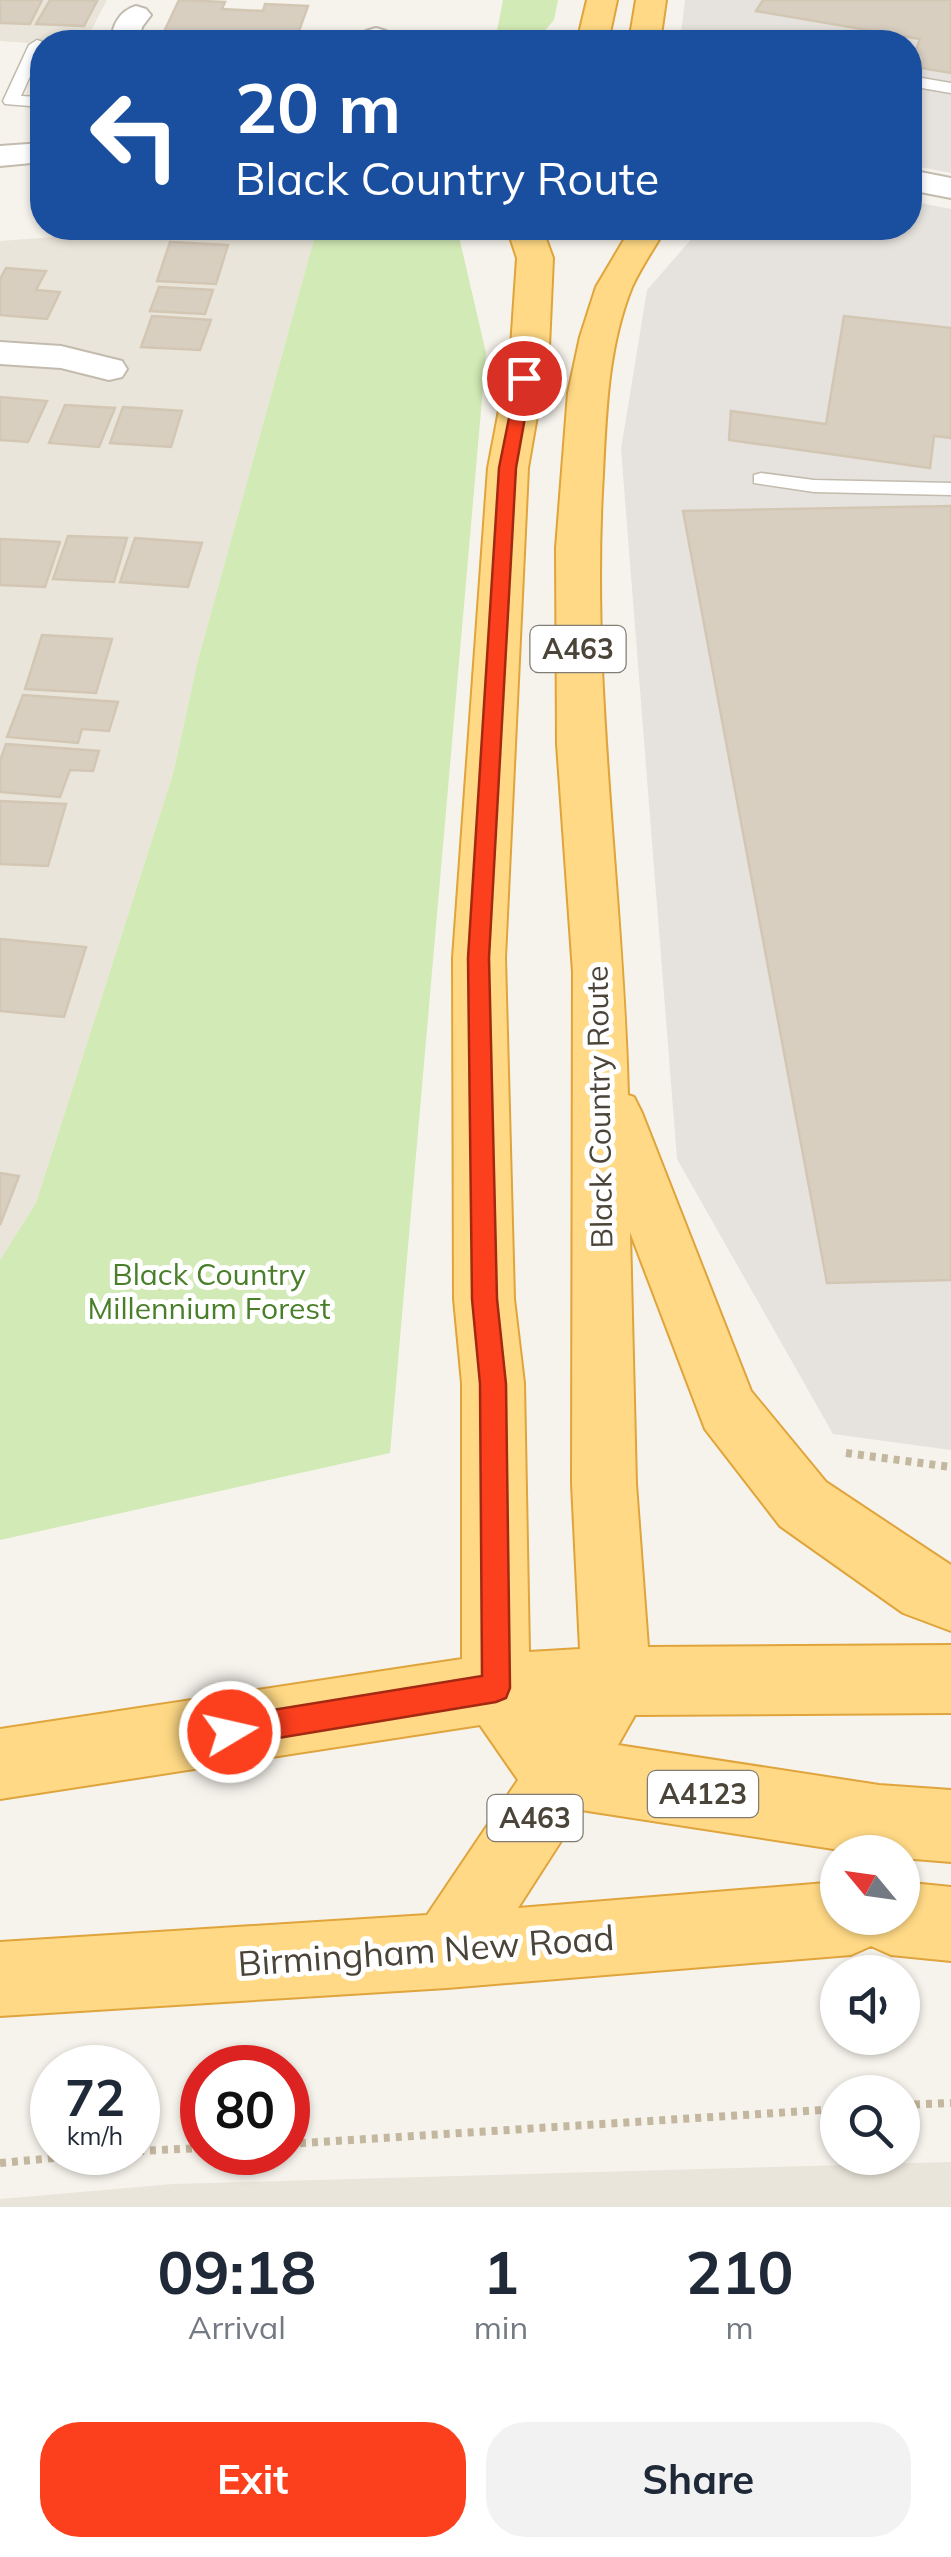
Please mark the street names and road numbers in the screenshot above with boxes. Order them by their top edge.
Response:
road number: A463 [530,626,626,672]
street label: Black Country Route [578,965,620,1249]
road number: A4123 [648,1771,758,1817]
road number: A463 [488,1795,582,1841]
street label: Birmingham New Road [236,1915,616,1985]

